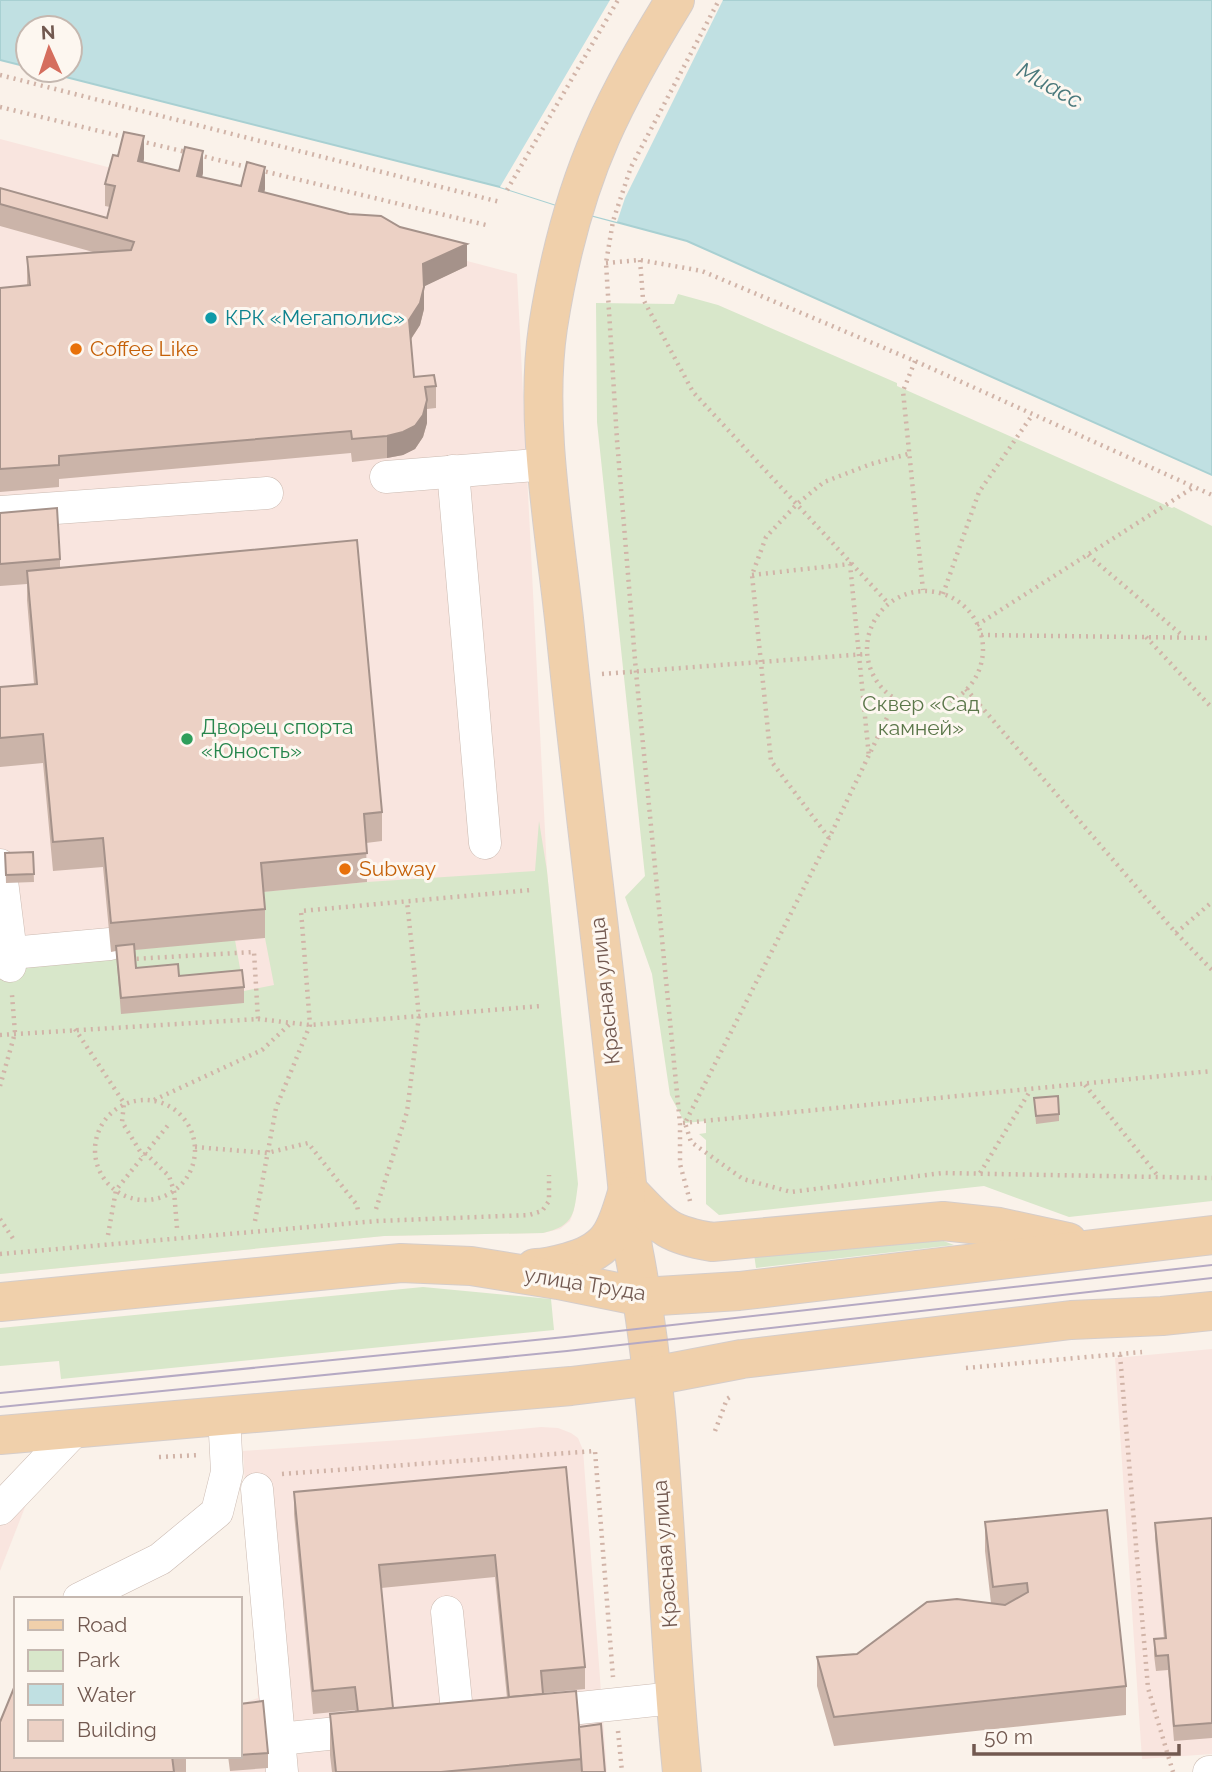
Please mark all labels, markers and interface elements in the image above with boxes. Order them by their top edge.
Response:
north arrow [14,14,84,84]
text: N [40,21,56,43]
water label: Миасс [1013,56,1088,113]
place label: КРК «Мегаполис» [225,305,405,330]
marker: КРК «Мегаполис» [203,310,219,326]
place label: Coffee Like [90,336,198,361]
marker: Coffee Like [68,341,84,357]
park label: Сквер «Сад камней» [862,691,980,740]
place label: Дворец спорта «Юность» [201,714,354,763]
marker: Дворец спорта «Юность» [179,731,195,747]
place label: Subway [359,856,436,881]
marker: Subway [337,861,353,877]
street label: Красная улица [584,916,625,1066]
street label: улица Труда [523,1262,648,1305]
street label: Красная улица [647,1479,682,1629]
legend [14,1597,242,1758]
text: Road [77,1612,127,1637]
text: Park [77,1647,120,1672]
text: Water [77,1682,136,1707]
scale bar [974,1712,1179,1756]
text: Building [77,1717,157,1742]
text: 50 m [984,1724,1033,1749]

